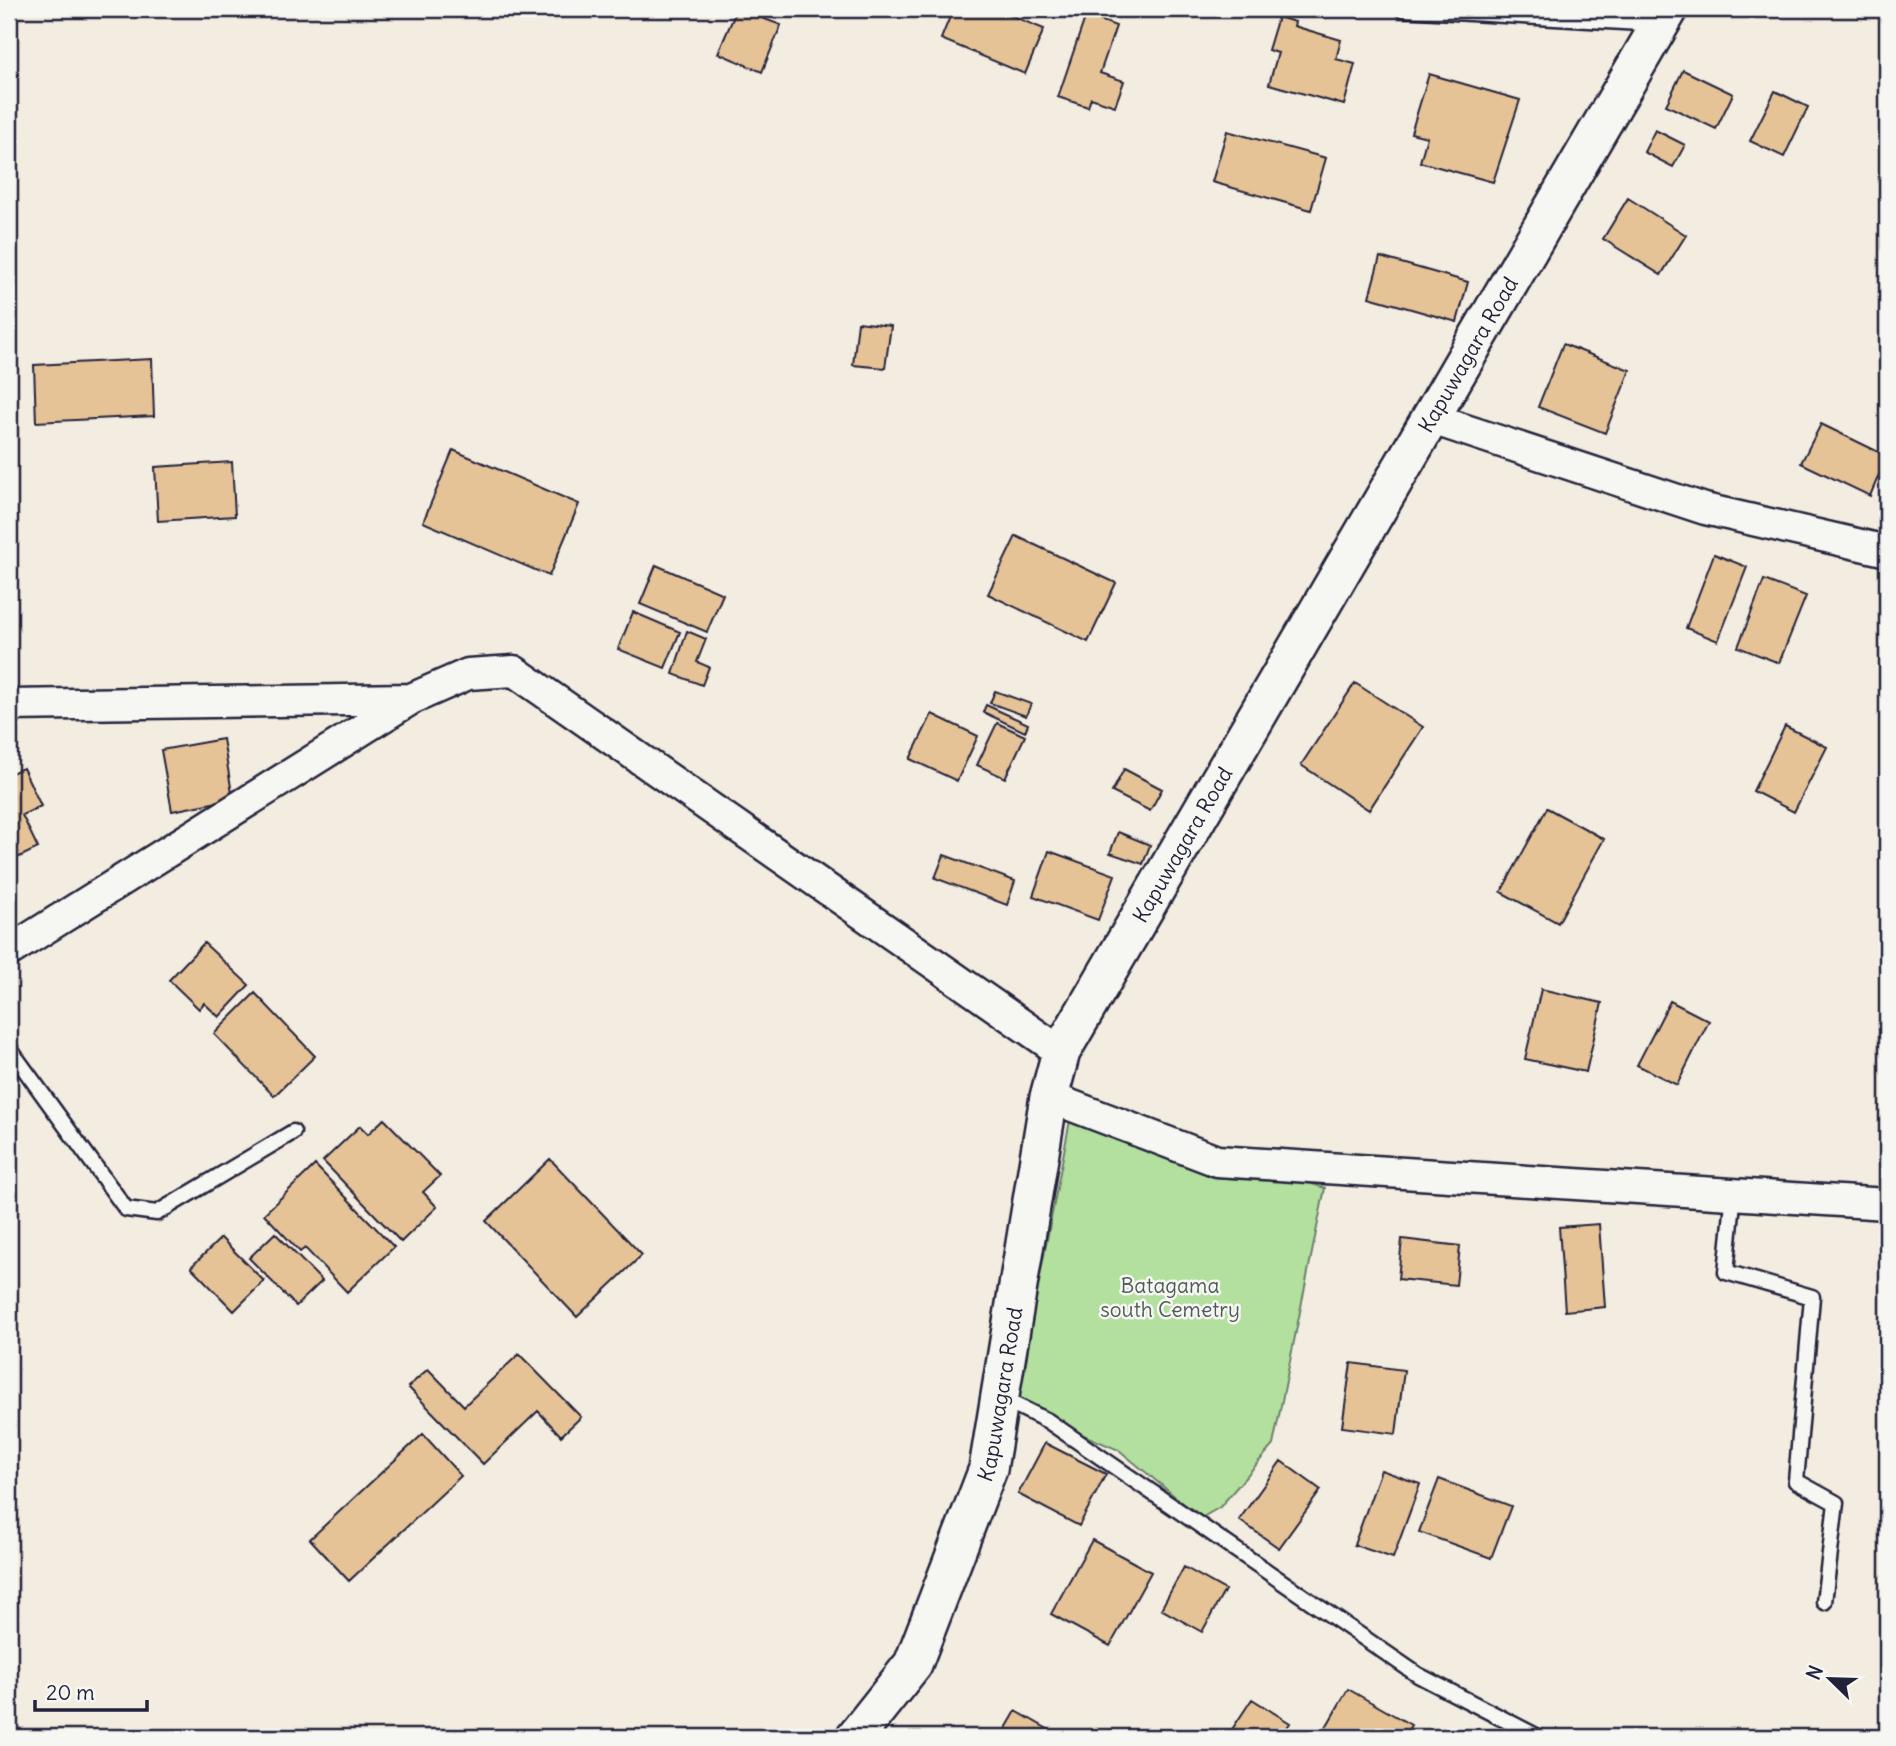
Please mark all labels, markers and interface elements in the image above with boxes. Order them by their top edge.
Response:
street label: Kapuwagara Road [1412,272,1524,437]
street label: Kapuwagara Road [1126,762,1238,927]
park label: Batagama south Cemetry [1100,1272,1240,1323]
street label: Kapuwagara Road [971,1305,1028,1485]
north arrow [1794,1644,1864,1714]
text: N [1801,1662,1828,1683]
scale bar [35,1669,147,1713]
text: 20 m [46,1679,95,1706]

